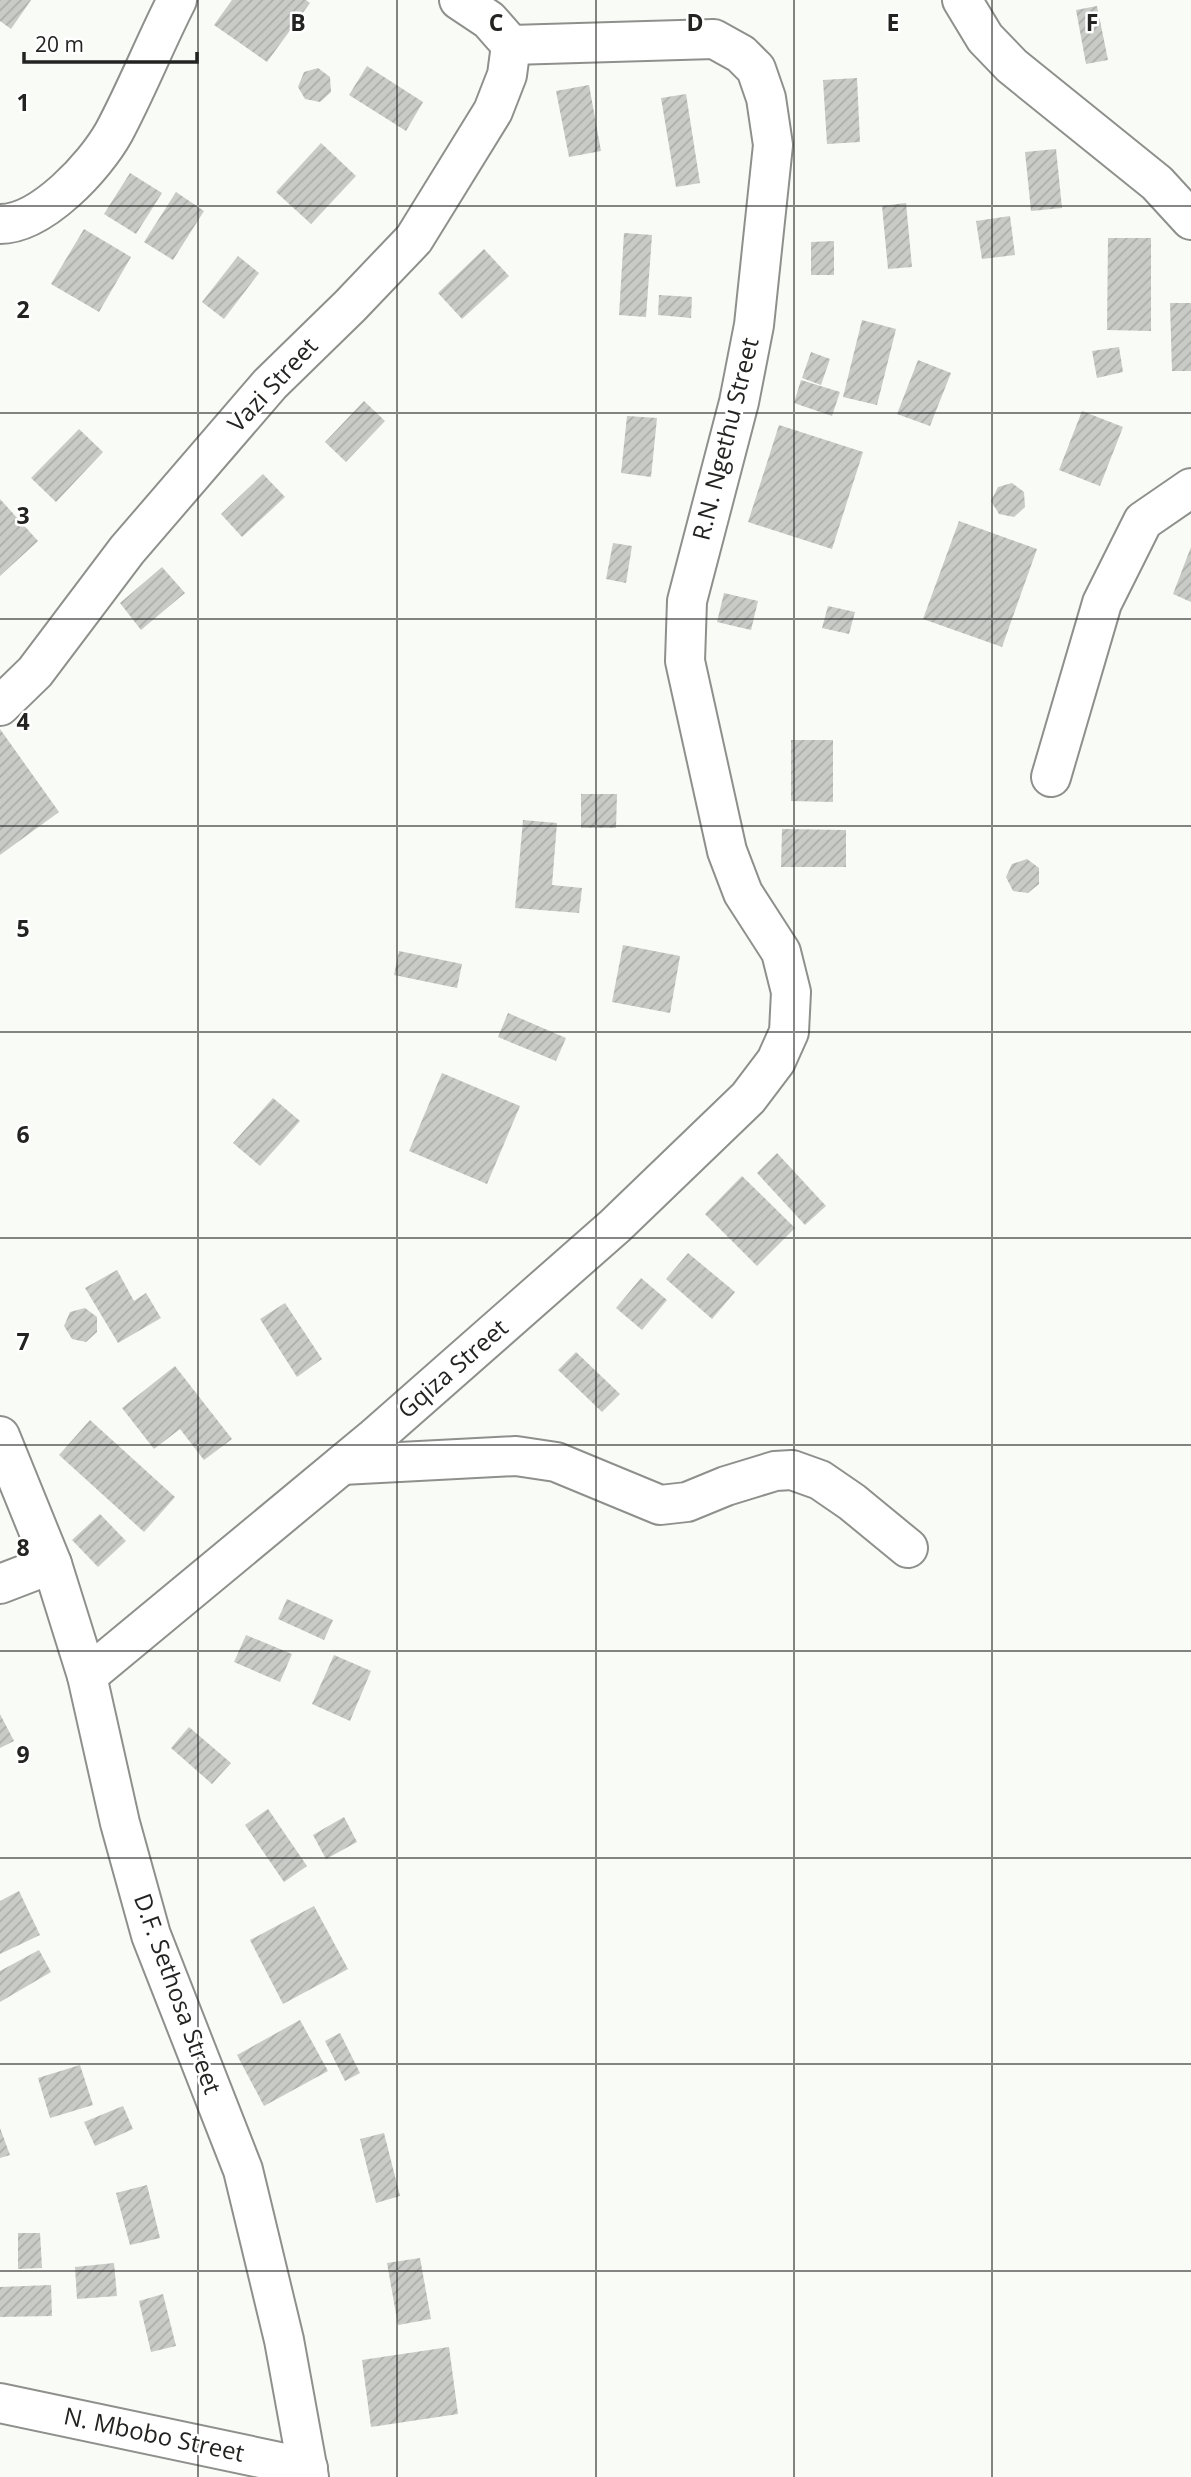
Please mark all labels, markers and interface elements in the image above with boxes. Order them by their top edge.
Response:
text: B [290,6,306,38]
text: C [489,6,503,38]
text: D [686,6,704,38]
text: E [887,6,899,38]
text: F [1086,6,1098,38]
scale bar [24,21,198,65]
text: 20 m [35,30,84,58]
text: 1 [16,86,30,118]
text: 2 [16,293,30,325]
street label: Vazi Street [220,329,324,438]
street label: R.N. Ngethu Street [683,334,766,543]
text: 3 [16,499,30,531]
text: 4 [16,705,30,737]
text: 5 [16,912,30,944]
text: 6 [16,1118,30,1150]
street label: Gqiza Street [390,1311,514,1425]
text: 7 [16,1325,30,1357]
text: 8 [16,1531,30,1563]
text: 9 [16,1738,30,1770]
street label: D.F. Sethosa Street [127,1889,230,2098]
street label: N. Mbobo Street [61,2398,248,2469]

